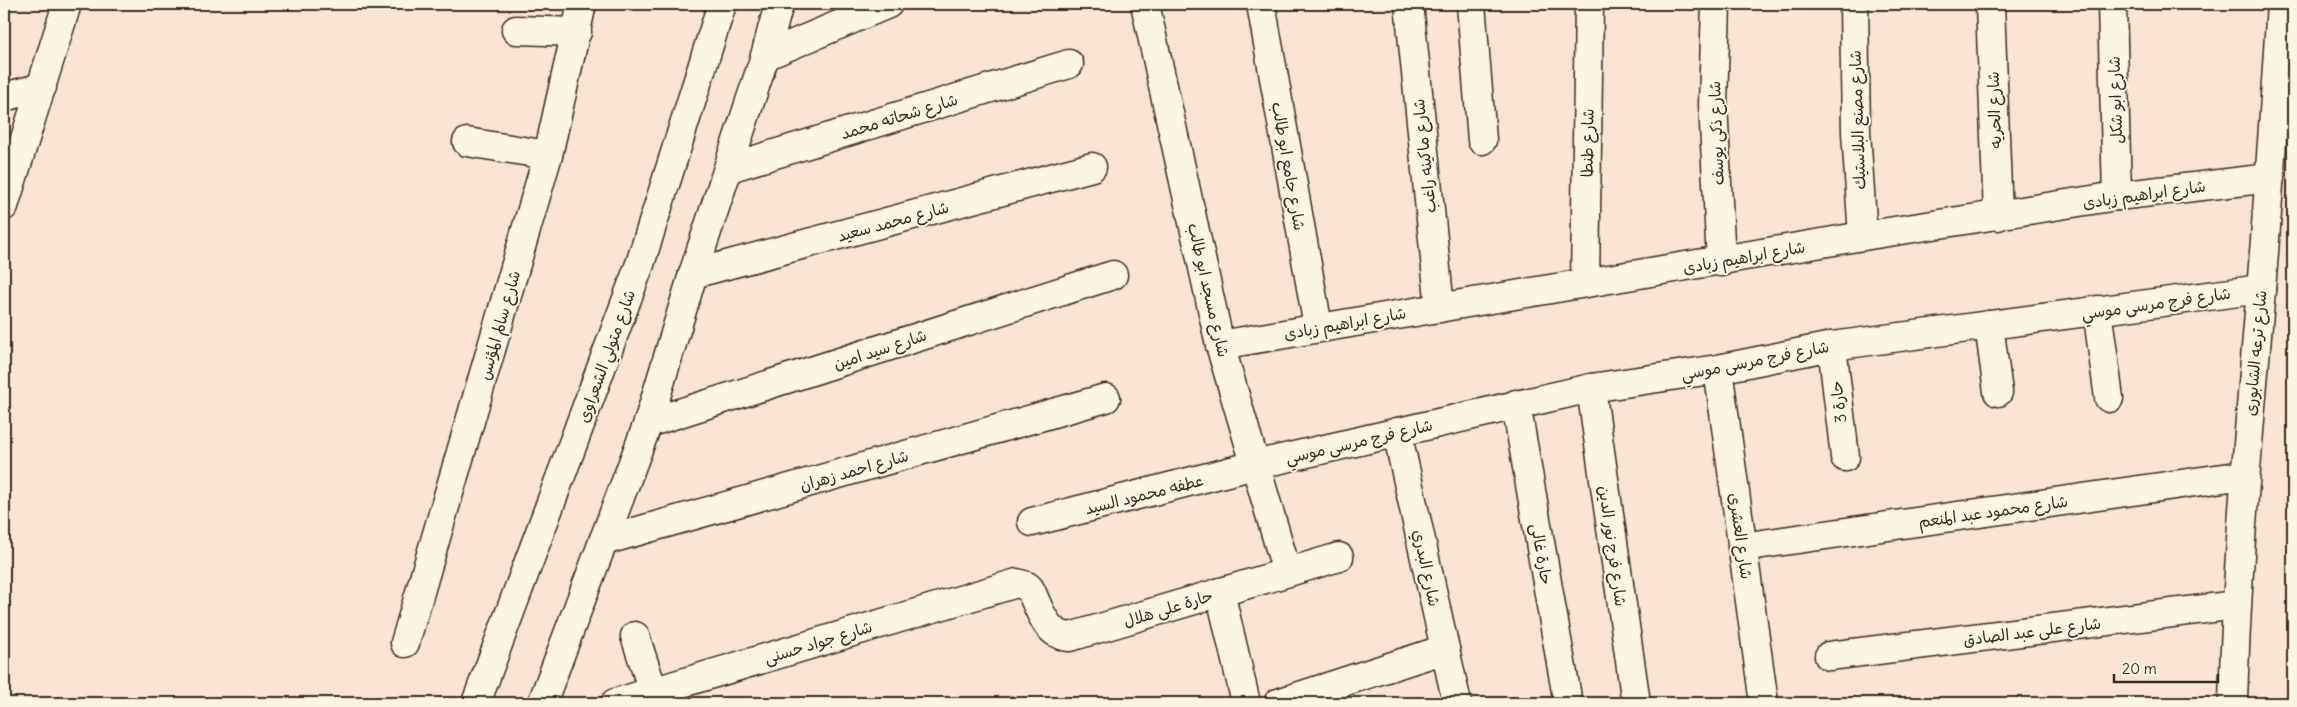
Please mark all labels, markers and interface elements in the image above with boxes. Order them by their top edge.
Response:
street label: شارع مصنع البلاستيك [1845,50,1871,190]
street label: شارع ابو شكل [2103,56,2129,144]
street label: شارع الحريه [1983,71,2007,149]
street label: شارع ذكى يوسف [1704,80,1730,186]
street label: شارع شحاته محمد [838,89,960,145]
street label: شارع ماكينه راغب [1408,98,1442,214]
street label: شارع جامع ابو طالب [1266,100,1310,232]
street label: شارع طنطا [1576,108,1600,178]
street label: شارع ابراهيم زبادى [2081,175,2207,215]
street label: شارع محمد سعيد [835,197,951,247]
street label: شارع مسجد ابو طالب [1182,221,1234,359]
street label: شارع ابراهيم زبادى [1681,236,1807,281]
street label: شارع سالم المؤنس [474,268,527,383]
street label: شارع فرج مرسى موسي [2080,283,2233,328]
street label: شارع متولي الشعراوى [573,287,644,427]
street label: شارع ترعه الشابورى [2240,289,2272,417]
street label: شارع ابراهيم زبادى [1282,302,1408,347]
street label: شارع سيد امين [831,325,930,375]
street label: شارع فرج مرسى موسي [1679,336,1832,389]
street label: حارة 3 [1825,380,1851,424]
street label: شارع فرج مرسى موسي [1283,414,1436,473]
street label: شارع احمد زهران [797,445,911,497]
street label: عطفه محمود السيد [1083,470,1206,519]
street label: شارع فرج نور الدين [1593,484,1631,608]
street label: شارع محمود عبد المنعم [1917,491,2069,534]
street label: شارع العشرى [1723,492,1757,581]
street label: حارة غالى [1526,522,1557,586]
street label: شارع البدري [1407,528,1445,609]
street label: حارة على هلال [1121,585,1215,632]
street label: شارع على عبد الصادق [1962,613,2102,651]
street label: شارع جواد حسنى [761,616,875,670]
scale bar [2114,652,2218,684]
text: 20 m [2122,659,2157,678]

